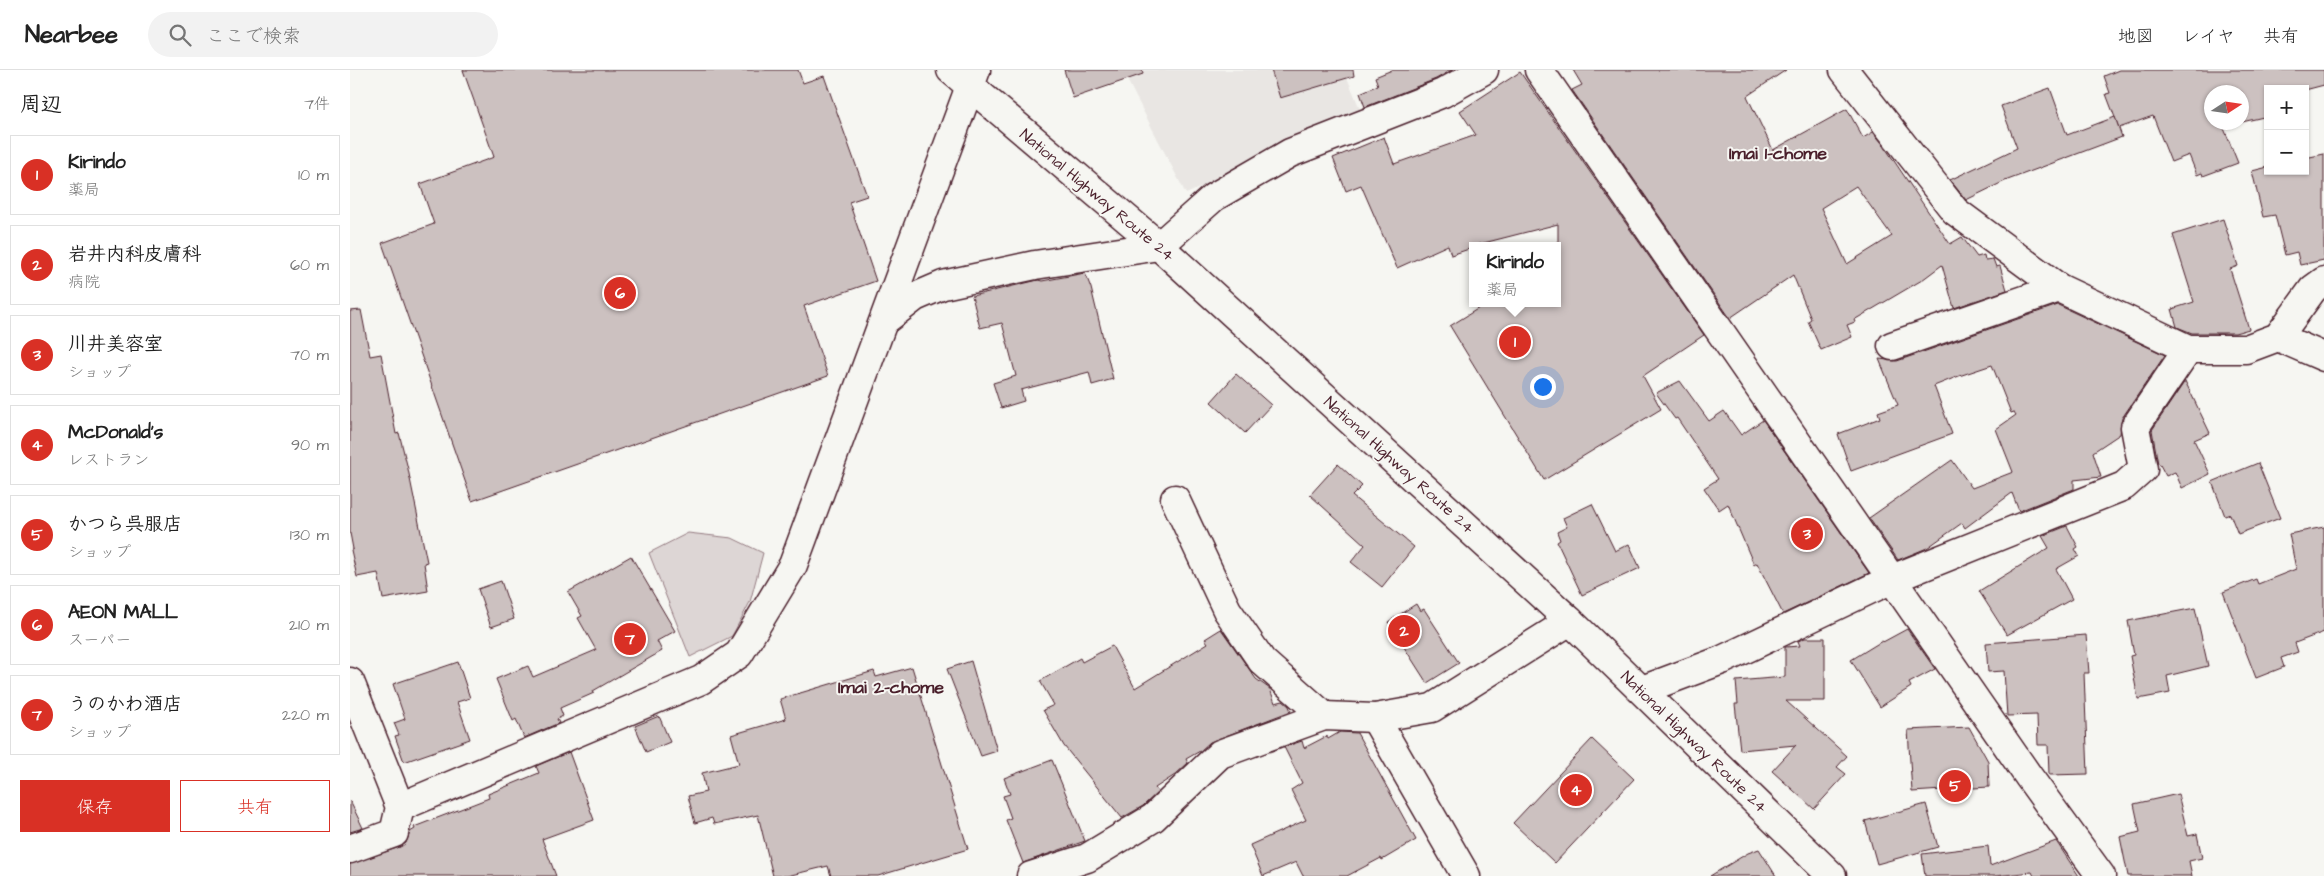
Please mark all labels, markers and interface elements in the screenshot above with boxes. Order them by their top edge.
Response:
search box [148,12,498,57]
text: Nearbee [25,18,118,52]
icon: search [166,21,194,49]
text: ここで検索 [206,23,301,50]
text: 地図 [2118,24,2154,49]
text: レイヤ [2182,24,2235,49]
text: 共有 [2263,24,2299,49]
north arrow [2204,85,2249,130]
map controls [2264,85,2309,175]
button: + [2264,85,2309,130]
text: 周辺 [20,90,62,119]
text: 7件 [304,93,330,115]
street label: National Highway Route 24 [1014,124,1179,267]
button: − [2264,130,2309,175]
district label: Imai 1-chome [1729,141,1827,166]
text: Kirindo [68,149,126,176]
text: 1 [36,164,38,186]
text: 10 m [298,164,329,186]
text: 薬局 [68,179,100,201]
text: 岩井内科皮膚科 [68,241,201,268]
popup [1469,242,1561,307]
text: Kirindo [1486,249,1544,276]
text: 2 [32,254,42,276]
text: 60 m [290,254,329,276]
text: 病院 [68,271,100,293]
pin: 6 [604,274,636,312]
text: 薬局 [1486,279,1518,301]
pin: 1 [1499,323,1531,361]
text: 川井美容室 [68,331,163,358]
text: 3 [33,344,41,366]
text: 70 m [290,344,329,366]
text: ショップ [68,361,131,383]
your location [1530,374,1556,400]
street label: National Highway Route 24 [1318,391,1479,539]
text: McDonald's [68,419,163,446]
text: 4 [32,434,42,456]
text: 90 m [291,434,329,456]
text: レストラン [68,449,149,471]
text: かつら呉服店 [68,511,182,538]
pin: 3 [1791,515,1823,553]
text: 5 [31,524,43,546]
text: 130 m [290,524,329,546]
text: ショップ [68,541,131,563]
text: AEON MALL [68,599,178,626]
pin: 2 [1388,612,1420,650]
text: 6 [32,614,42,636]
text: 210 m [289,614,329,636]
pin: 7 [614,620,646,658]
text: スーパー [68,629,131,651]
street label: National Highway Route 24 [1615,666,1772,819]
district label: Imai 2-chome [838,675,944,700]
text: うのかわ酒店 [68,691,182,718]
text: 7 [32,704,42,726]
text: 220 m [282,704,329,726]
text: ショップ [68,721,131,743]
pin: 5 [1939,767,1971,805]
pin: 4 [1560,771,1592,809]
button: 保存 [20,780,170,832]
button: 共有 [180,780,330,832]

